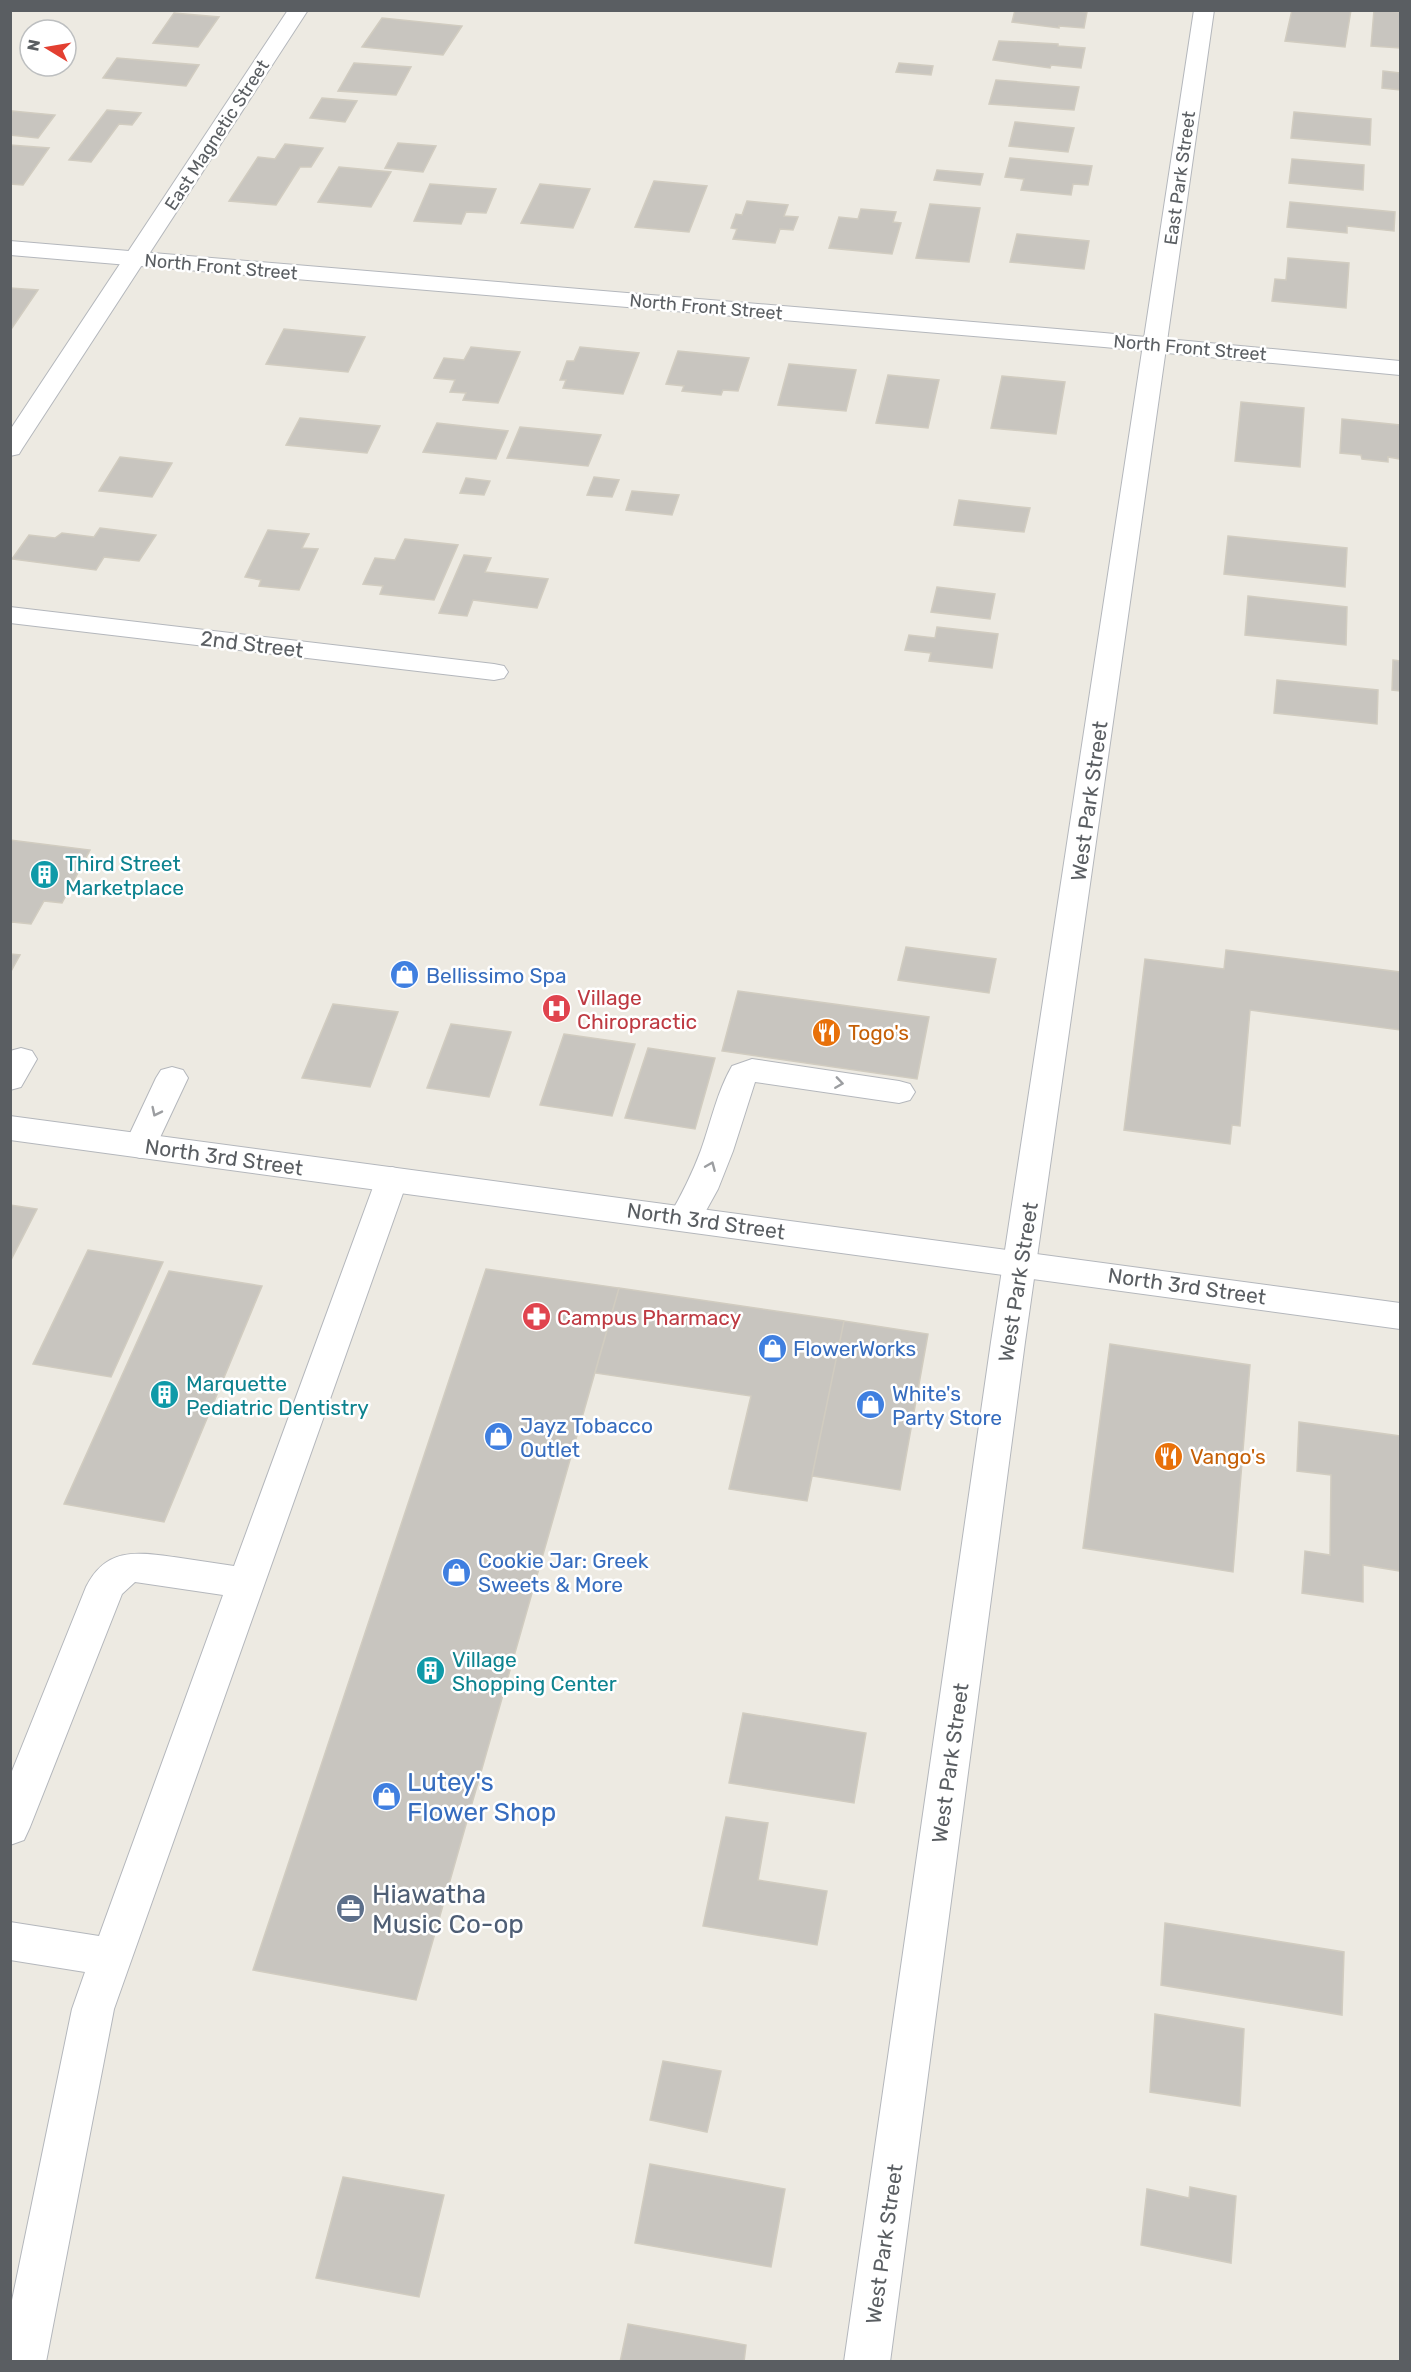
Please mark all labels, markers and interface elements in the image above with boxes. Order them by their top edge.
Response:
north arrow [18,18,78,78]
text: N [23,38,44,53]
street label: East Magnetic Street [160,56,274,214]
street label: East Park Street [1160,110,1200,246]
street label: North Front Street [144,249,298,285]
street label: North Front Street [629,289,783,325]
street label: North Front Street [1113,330,1267,366]
street label: 2nd Street [199,625,305,663]
street label: West Park Street [1065,719,1113,883]
place label: Third Street Marketplace [65,851,184,900]
building icon: Third Street Marketplace [28,859,60,891]
shop icon: Bellissimo Spa [389,959,421,991]
place label: Bellissimo Spa [426,963,567,988]
place label: Village Chiropractic [577,985,697,1034]
hospital icon: Village Chiropractic [540,993,572,1025]
restaurant icon: Togo's [811,1016,843,1048]
place label: Togo's [848,1020,909,1045]
one-way arrow [834,1076,843,1088]
one-way arrow [152,1105,163,1116]
street label: North 3rd Street [143,1134,305,1180]
one-way arrow [703,1161,715,1172]
street label: North 3rd Street [625,1198,787,1244]
street label: West Park Street [993,1200,1043,1364]
street label: North 3rd Street [1106,1263,1268,1309]
pharmacy icon: Campus Pharmacy [520,1301,552,1333]
place label: Campus Pharmacy [557,1305,742,1330]
shop icon: FlowerWorks [756,1332,788,1364]
place label: FlowerWorks [793,1336,916,1361]
place label: Marquette Pediatric Dentistry [186,1371,369,1420]
building icon: Marquette Pediatric Dentistry [149,1379,181,1411]
place label: White's Party Store [892,1381,1002,1430]
shop icon: White's Party Store [855,1389,887,1421]
place label: Jayz Tobacco Outlet [520,1413,653,1462]
shop icon: Jayz Tobacco Outlet [483,1421,515,1453]
restaurant icon: Vango's [1153,1440,1185,1472]
place label: Vango's [1190,1444,1266,1469]
place label: Cookie Jar: Greek Sweets & More [478,1548,649,1597]
shop icon: Cookie Jar: Greek Sweets & More [441,1556,473,1588]
place label: Village Shopping Center [452,1647,617,1696]
building icon: Village Shopping Center [415,1655,447,1687]
street label: West Park Street [926,1681,974,1845]
place label: Lutey's Flower Shop [407,1767,556,1828]
shop icon: Lutey's Flower Shop [370,1781,402,1813]
place label: Hiawatha Music Co-op [372,1879,524,1940]
office icon: Hiawatha Music Co-op [335,1893,367,1925]
street label: West Park Street [860,2162,908,2326]

